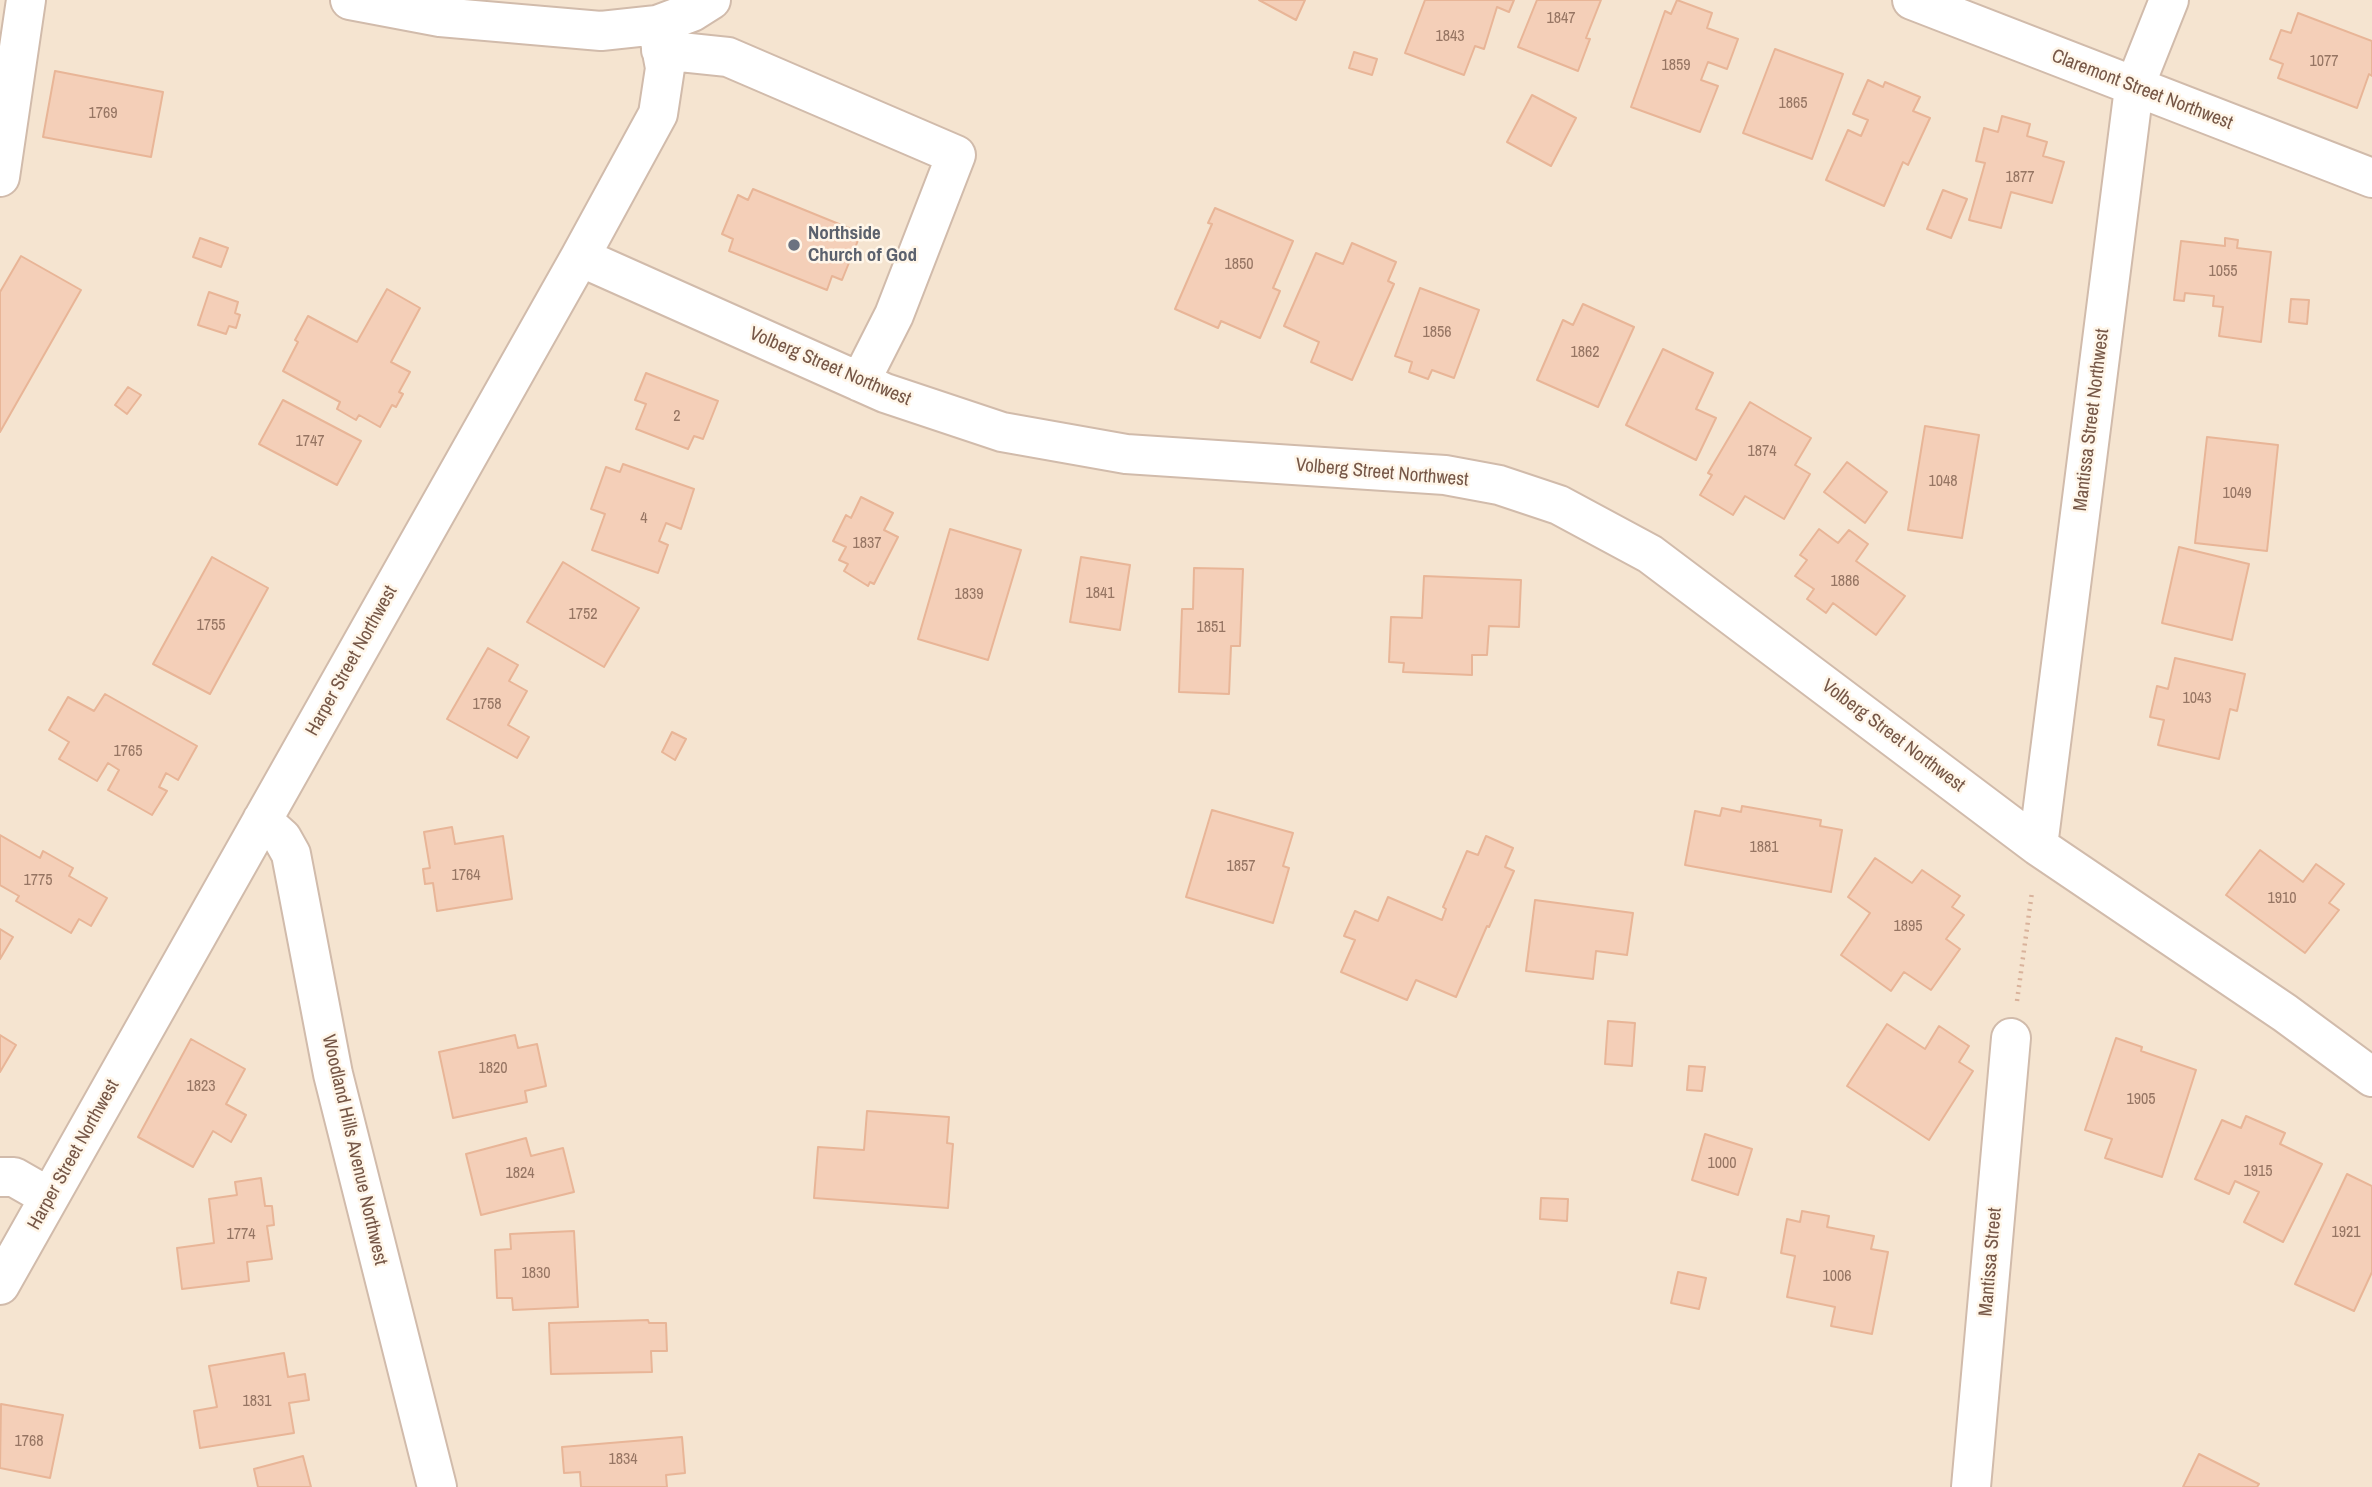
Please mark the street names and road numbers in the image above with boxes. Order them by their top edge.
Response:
street label: Claremont Street Northwest [2048,45,2236,135]
street label: Volberg Street Northwest [746,323,914,411]
street label: Mantissa Street Northwest [2069,328,2115,512]
street label: Volberg Street Northwest [1295,454,1469,492]
street label: Harper Street Northwest [301,582,403,740]
street label: Volberg Street Northwest [1817,675,1969,797]
street label: Woodland Hills Avenue Northwest [316,1033,392,1267]
street label: Harper Street Northwest [23,1076,125,1234]
street label: Mantissa Street [1975,1207,2007,1317]

